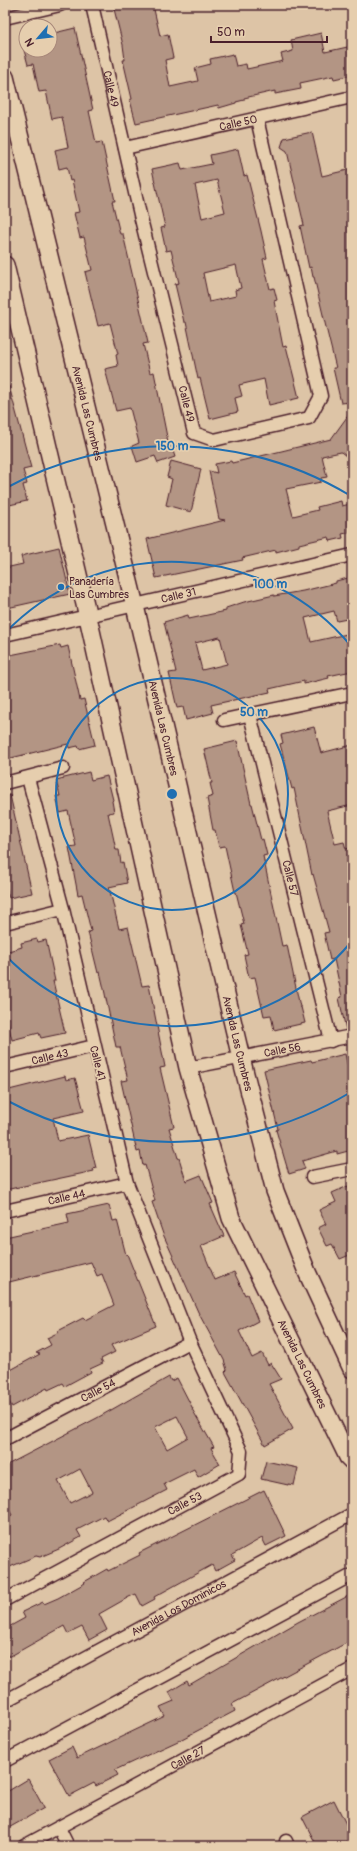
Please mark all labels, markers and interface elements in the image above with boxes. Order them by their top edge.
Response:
north arrow [18,18,58,58]
scale bar [211,18,327,44]
text: 50 m [217,25,245,40]
text: N [22,36,37,49]
street label: Calle 49 [100,69,121,109]
street label: Calle 50 [218,113,258,134]
street label: Avenida Las Cumbres [69,364,105,462]
street label: Calle 49 [176,384,197,424]
text: 150 m [156,439,189,454]
place label: Panadería Las Cumbres [69,575,129,601]
text: 100 m [253,577,288,592]
marker: Panadería Las Cumbres [56,582,66,592]
street label: Calle 31 [160,585,197,606]
street label: Avenida Las Cumbres [146,679,181,777]
text: 50 m [240,705,268,720]
centre of rings [165,787,179,801]
street label: Calle 57 [279,859,301,898]
street label: Avenida Las Cumbres [220,994,255,1093]
street label: Calle 56 [263,1040,302,1060]
street label: Calle 41 [87,1044,108,1082]
street label: Calle 43 [30,1046,70,1068]
street label: Calle 44 [47,1187,87,1208]
street label: Avenida Las Cumbres [275,1317,329,1411]
street label: Calle 54 [79,1376,118,1405]
street label: Calle 53 [165,1489,204,1518]
street label: Avenida Los Dominicos [129,1577,228,1639]
street label: Calle 27 [169,1744,207,1773]

